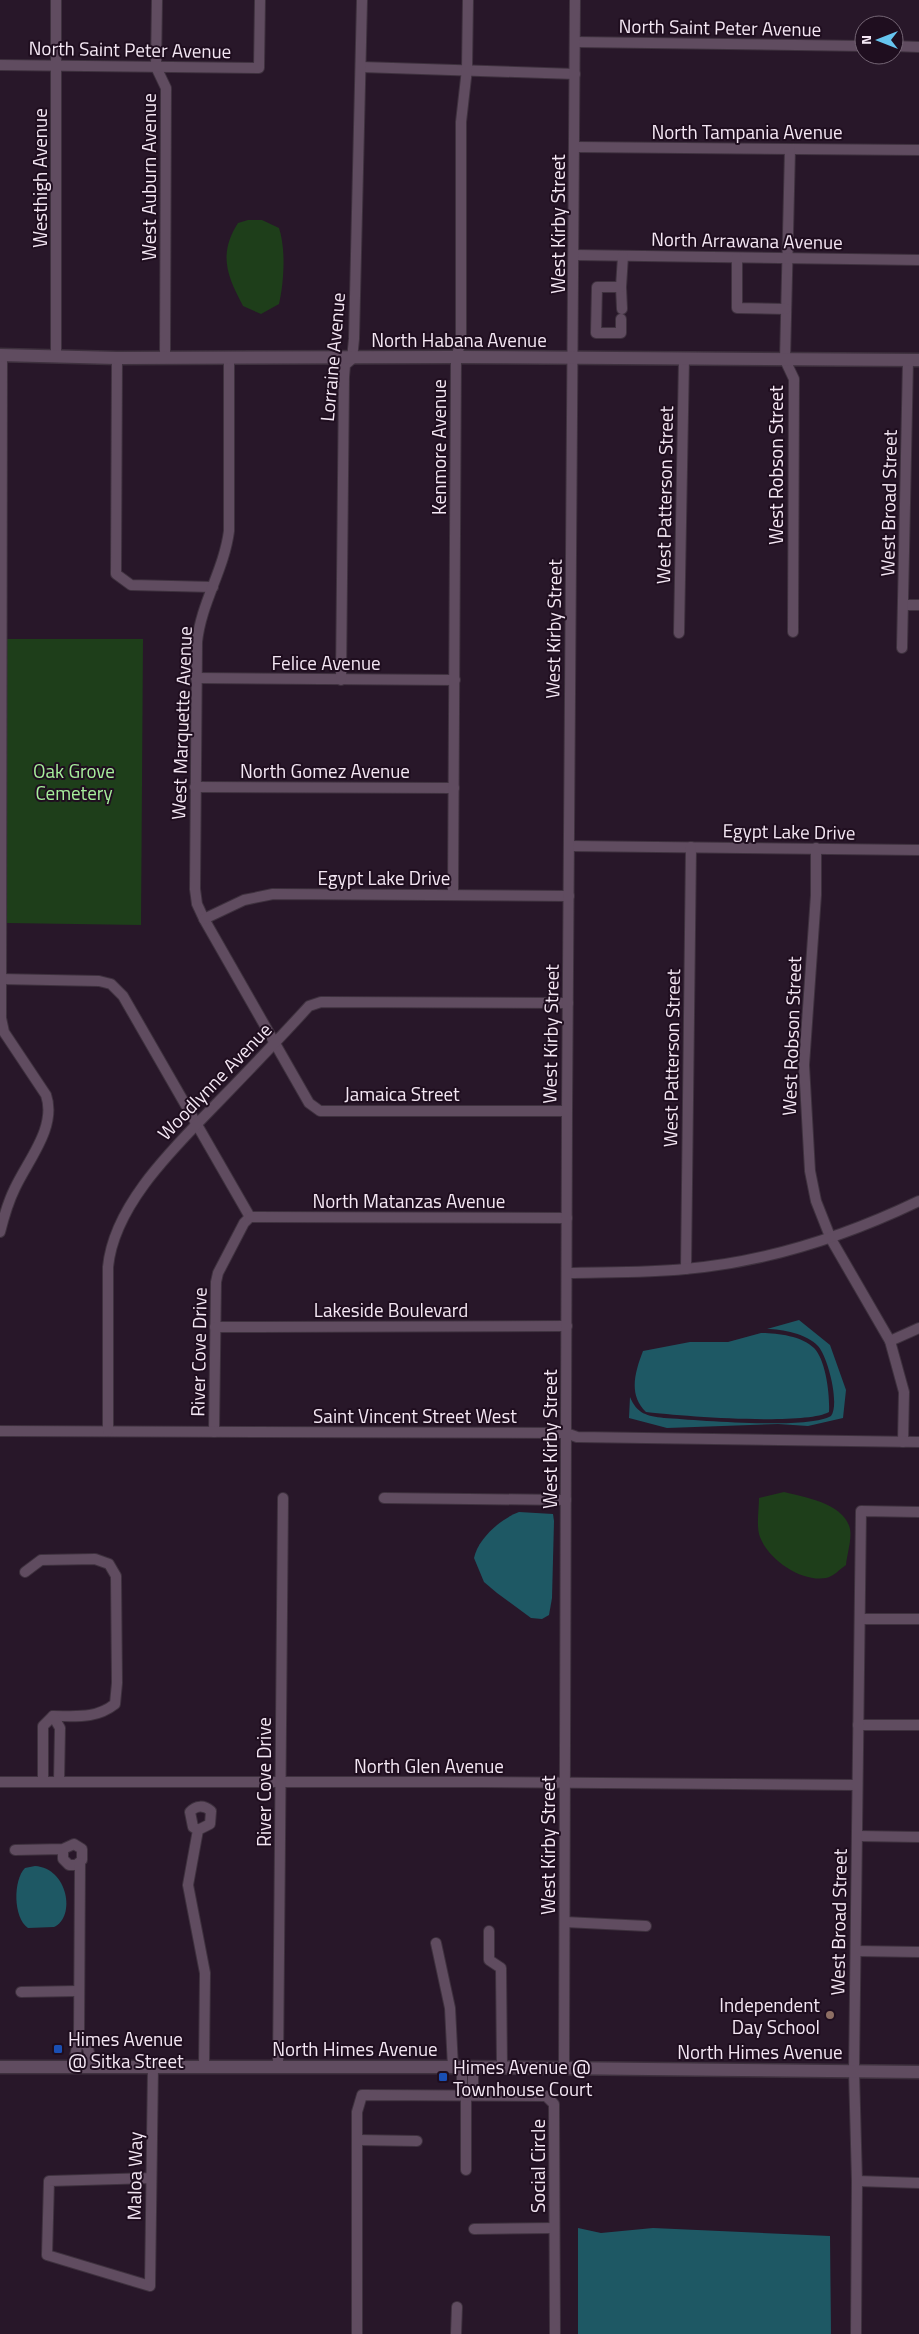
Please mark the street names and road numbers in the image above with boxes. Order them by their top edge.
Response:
street label: North Saint Peter Avenue [618,11,822,43]
street label: North Saint Peter Avenue [28,33,232,65]
street label: West Auburn Avenue [134,93,163,261]
street label: Westhigh Avenue [25,108,54,248]
street label: North Tampania Avenue [651,117,843,146]
street label: West Kirby Street [543,154,572,294]
street label: North Arrawana Avenue [651,224,843,256]
street label: Lorraine Avenue [312,291,352,423]
street label: North Habana Avenue [371,325,547,354]
street label: Kenmore Avenue [424,379,453,515]
street label: West Robson Street [761,385,790,545]
street label: West Patterson Street [648,405,680,584]
street label: West Broad Street [872,429,904,577]
street label: West Kirby Street [537,559,569,699]
street label: West Marquette Avenue [163,626,199,820]
street label: Felice Avenue [271,648,381,677]
street label: North Gomez Avenue [240,756,410,785]
street label: Egypt Lake Drive [722,815,856,847]
street label: Egypt Lake Drive [318,863,450,892]
street label: West Robson Street [774,955,808,1116]
street label: West Kirby Street [534,964,566,1104]
street label: West Patterson Street [655,968,687,1147]
street label: Woodlynne Avenue [150,1016,278,1146]
street label: Jamaica Street [344,1079,460,1108]
street label: North Matanzas Avenue [313,1186,505,1215]
street label: River Cove Drive [182,1287,214,1417]
street label: Lakeside Boulevard [314,1295,468,1324]
street label: West Kirby Street [535,1369,564,1509]
street label: Saint Vincent Street West [313,1401,517,1430]
street label: River Cove Drive [249,1717,278,1847]
street label: North Glen Avenue [354,1751,504,1780]
street label: West Kirby Street [533,1775,562,1915]
street label: West Broad Street [822,1848,854,1996]
street label: North Himes Avenue [272,2034,438,2063]
street label: North Himes Avenue [677,2037,843,2066]
street label: Social Circle [523,2119,552,2213]
street label: Maloa Way [119,2131,149,2221]

